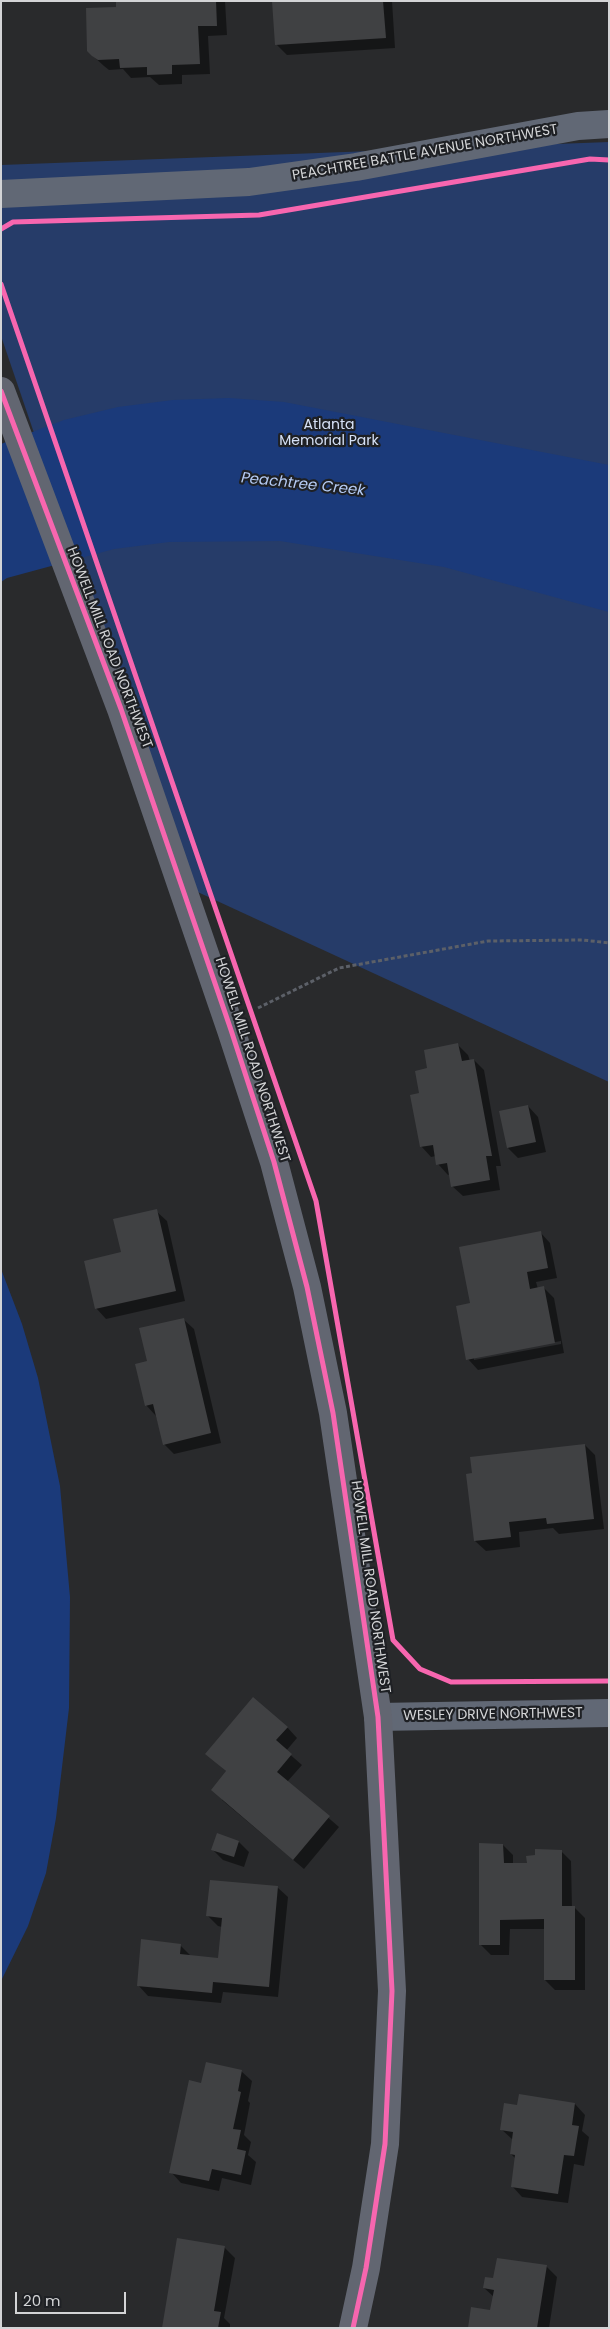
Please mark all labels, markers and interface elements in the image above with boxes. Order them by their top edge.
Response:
street label: PEACHTREE BATTLE AVENUE NORTHWEST [291,121,559,185]
park label: Atlanta Memorial Park [279,417,379,450]
water label: Peachtree Creek [240,470,366,500]
street label: HOWELL MILL ROAD NORTHWEST [63,545,155,751]
street label: HOWELL MILL ROAD NORTHWEST [211,955,293,1165]
street label: HOWELL MILL ROAD NORTHWEST [347,1480,393,1694]
street label: WESLEY DRIVE NORTHWEST [403,1705,583,1725]
scale bar [18,2282,129,2314]
text: 20 m [23,2290,61,2311]

